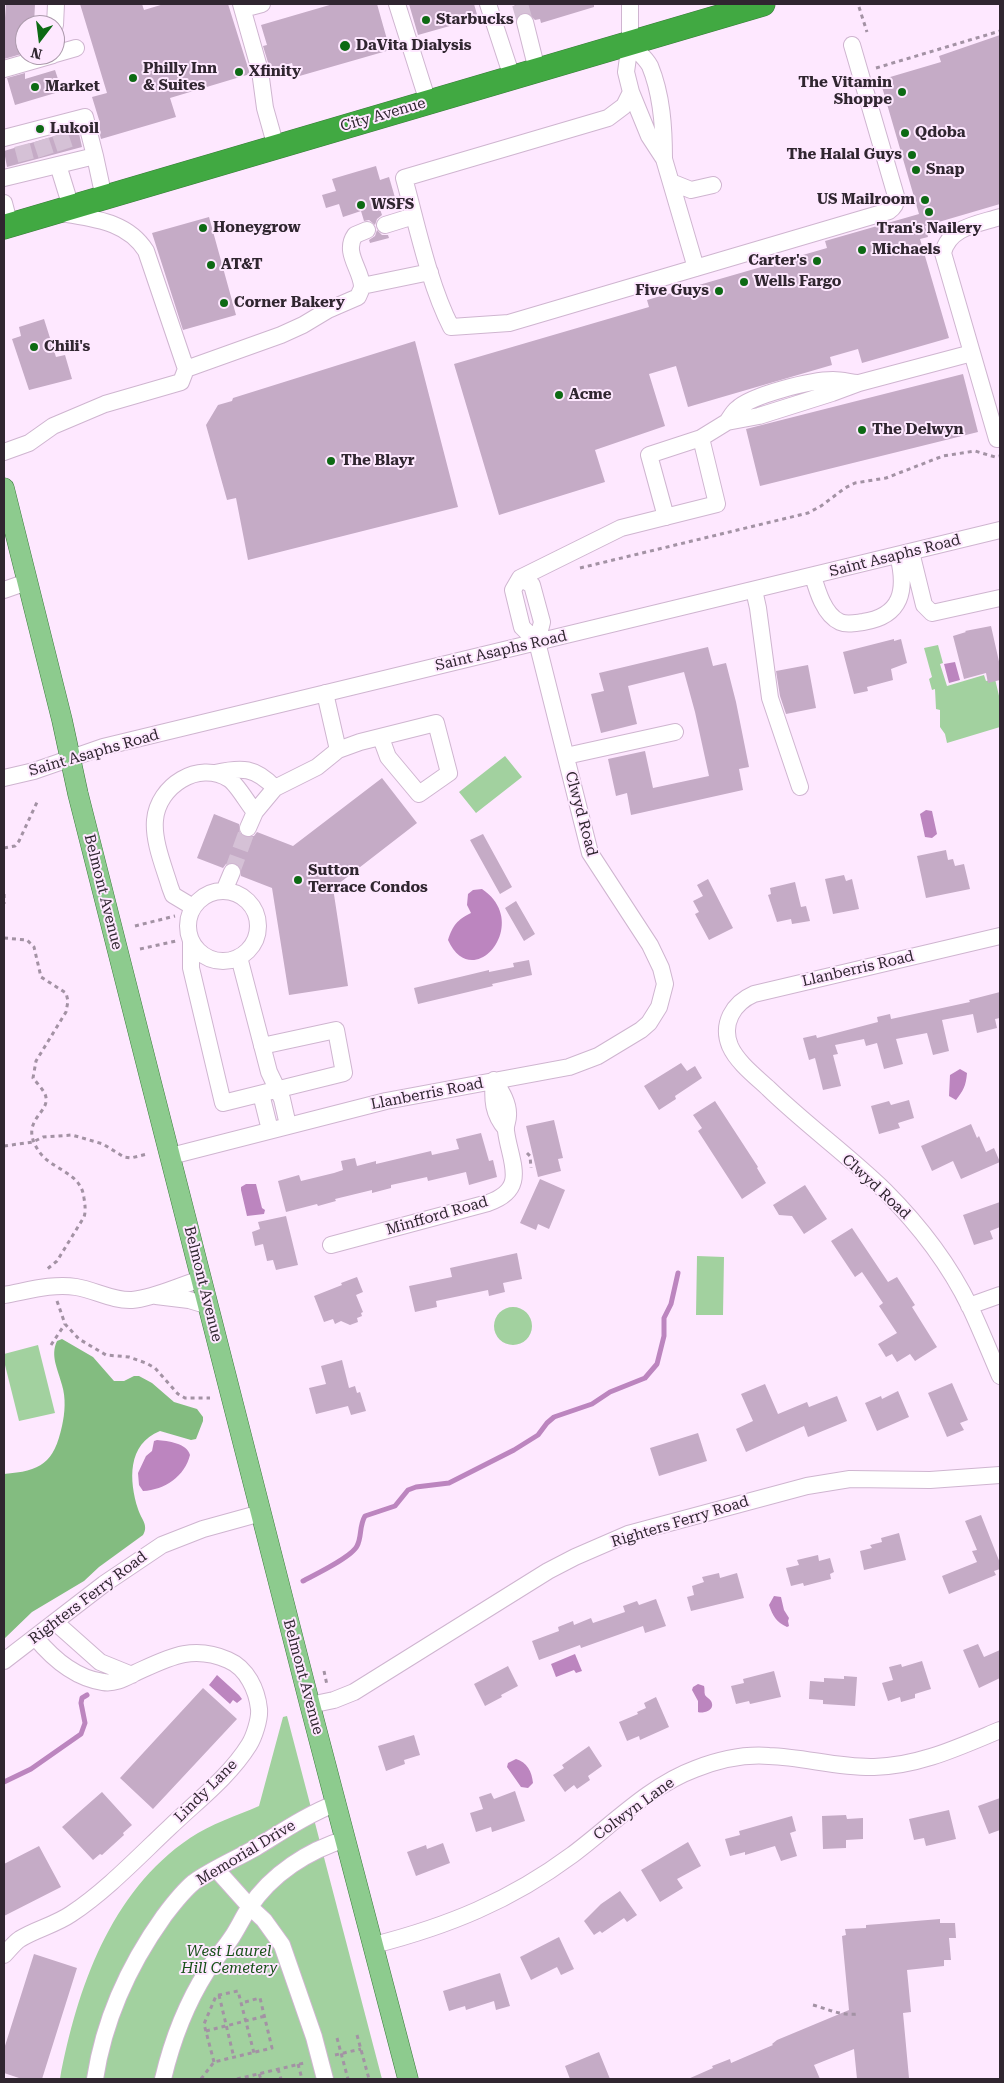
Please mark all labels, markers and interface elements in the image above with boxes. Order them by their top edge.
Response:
place label: Starbucks [436,11,514,29]
marker: Starbucks [420,14,432,26]
north arrow [15,15,65,65]
place label: DaVita Dialysis [356,37,471,55]
marker: DaVita Dialysis [338,39,352,53]
text: N [29,44,44,63]
place label: Philly Inn & Suites [143,60,217,95]
place label: Xfinity [249,63,301,81]
marker: Xfinity [233,66,245,78]
marker: Philly Inn & Suites [127,72,139,84]
place label: The Vitamin Shoppe [798,74,892,109]
place label: Market [45,78,100,96]
marker: Market [29,81,41,93]
marker: The Vitamin Shoppe [896,86,908,98]
street label: City Avenue [338,94,428,136]
place label: Lukoil [50,120,99,138]
marker: Lukoil [34,123,46,135]
place label: Qdoba [915,124,966,142]
marker: Qdoba [899,127,911,139]
place label: The Halal Guys [787,146,902,164]
marker: The Halal Guys [906,149,918,161]
place label: Snap [926,161,964,179]
marker: Snap [910,164,922,176]
place label: US Mailroom [817,191,915,209]
marker: US Mailroom [919,194,931,206]
place label: WSFS [371,196,414,214]
marker: WSFS [355,199,367,211]
marker: Tran's Nailery [923,206,935,218]
place label: Honeygrow [213,219,301,237]
place label: Tran's Nailery [876,220,982,238]
marker: Honeygrow [197,222,209,234]
place label: Michaels [872,241,940,259]
marker: Michaels [856,244,868,256]
place label: Carter's [748,252,807,270]
marker: Carter's [811,255,823,267]
place label: AT&T [221,256,262,274]
marker: AT&T [205,259,217,271]
place label: Wells Fargo [754,273,842,291]
marker: Wells Fargo [738,276,750,288]
place label: Five Guys [635,282,709,300]
marker: Five Guys [713,285,725,297]
place label: Corner Bakery [234,294,345,312]
marker: Corner Bakery [218,297,230,309]
place label: Chili's [44,338,90,356]
marker: Chili's [28,341,40,353]
place label: Acme [569,386,612,404]
marker: Acme [553,389,565,401]
place label: The Delwyn [872,421,964,439]
marker: The Delwyn [856,424,868,436]
place label: The Blayr [341,452,415,470]
marker: The Blayr [325,455,337,467]
street label: Saint Asaphs Road [828,531,962,581]
street label: Saint Asaphs Road [433,627,569,675]
street label: Saint Asaphs Road [27,726,161,780]
street label: Clwyd Road [561,770,601,858]
street label: Belmont Avenue [80,832,126,952]
place label: Sutton Terrace Condos [308,862,428,897]
marker: Sutton Terrace Condos [292,874,304,886]
street label: Llanberris Road [800,947,916,991]
street label: Llanberris Road [369,1074,485,1114]
street label: Clwyd Road [838,1151,914,1223]
street label: Minfford Road [384,1193,490,1239]
street label: Belmont Avenue [180,1224,226,1344]
street label: Righters Ferry Road [609,1493,751,1551]
street label: Righters Ferry Road [26,1548,150,1648]
street label: Belmont Avenue [279,1617,327,1737]
street label: Lindy Lane [171,1756,241,1826]
street label: Colwyn Lane [590,1774,678,1844]
street label: Memorial Drive [193,1816,299,1890]
park label: West Laurel Hill Cemetery [181,1943,277,1978]

